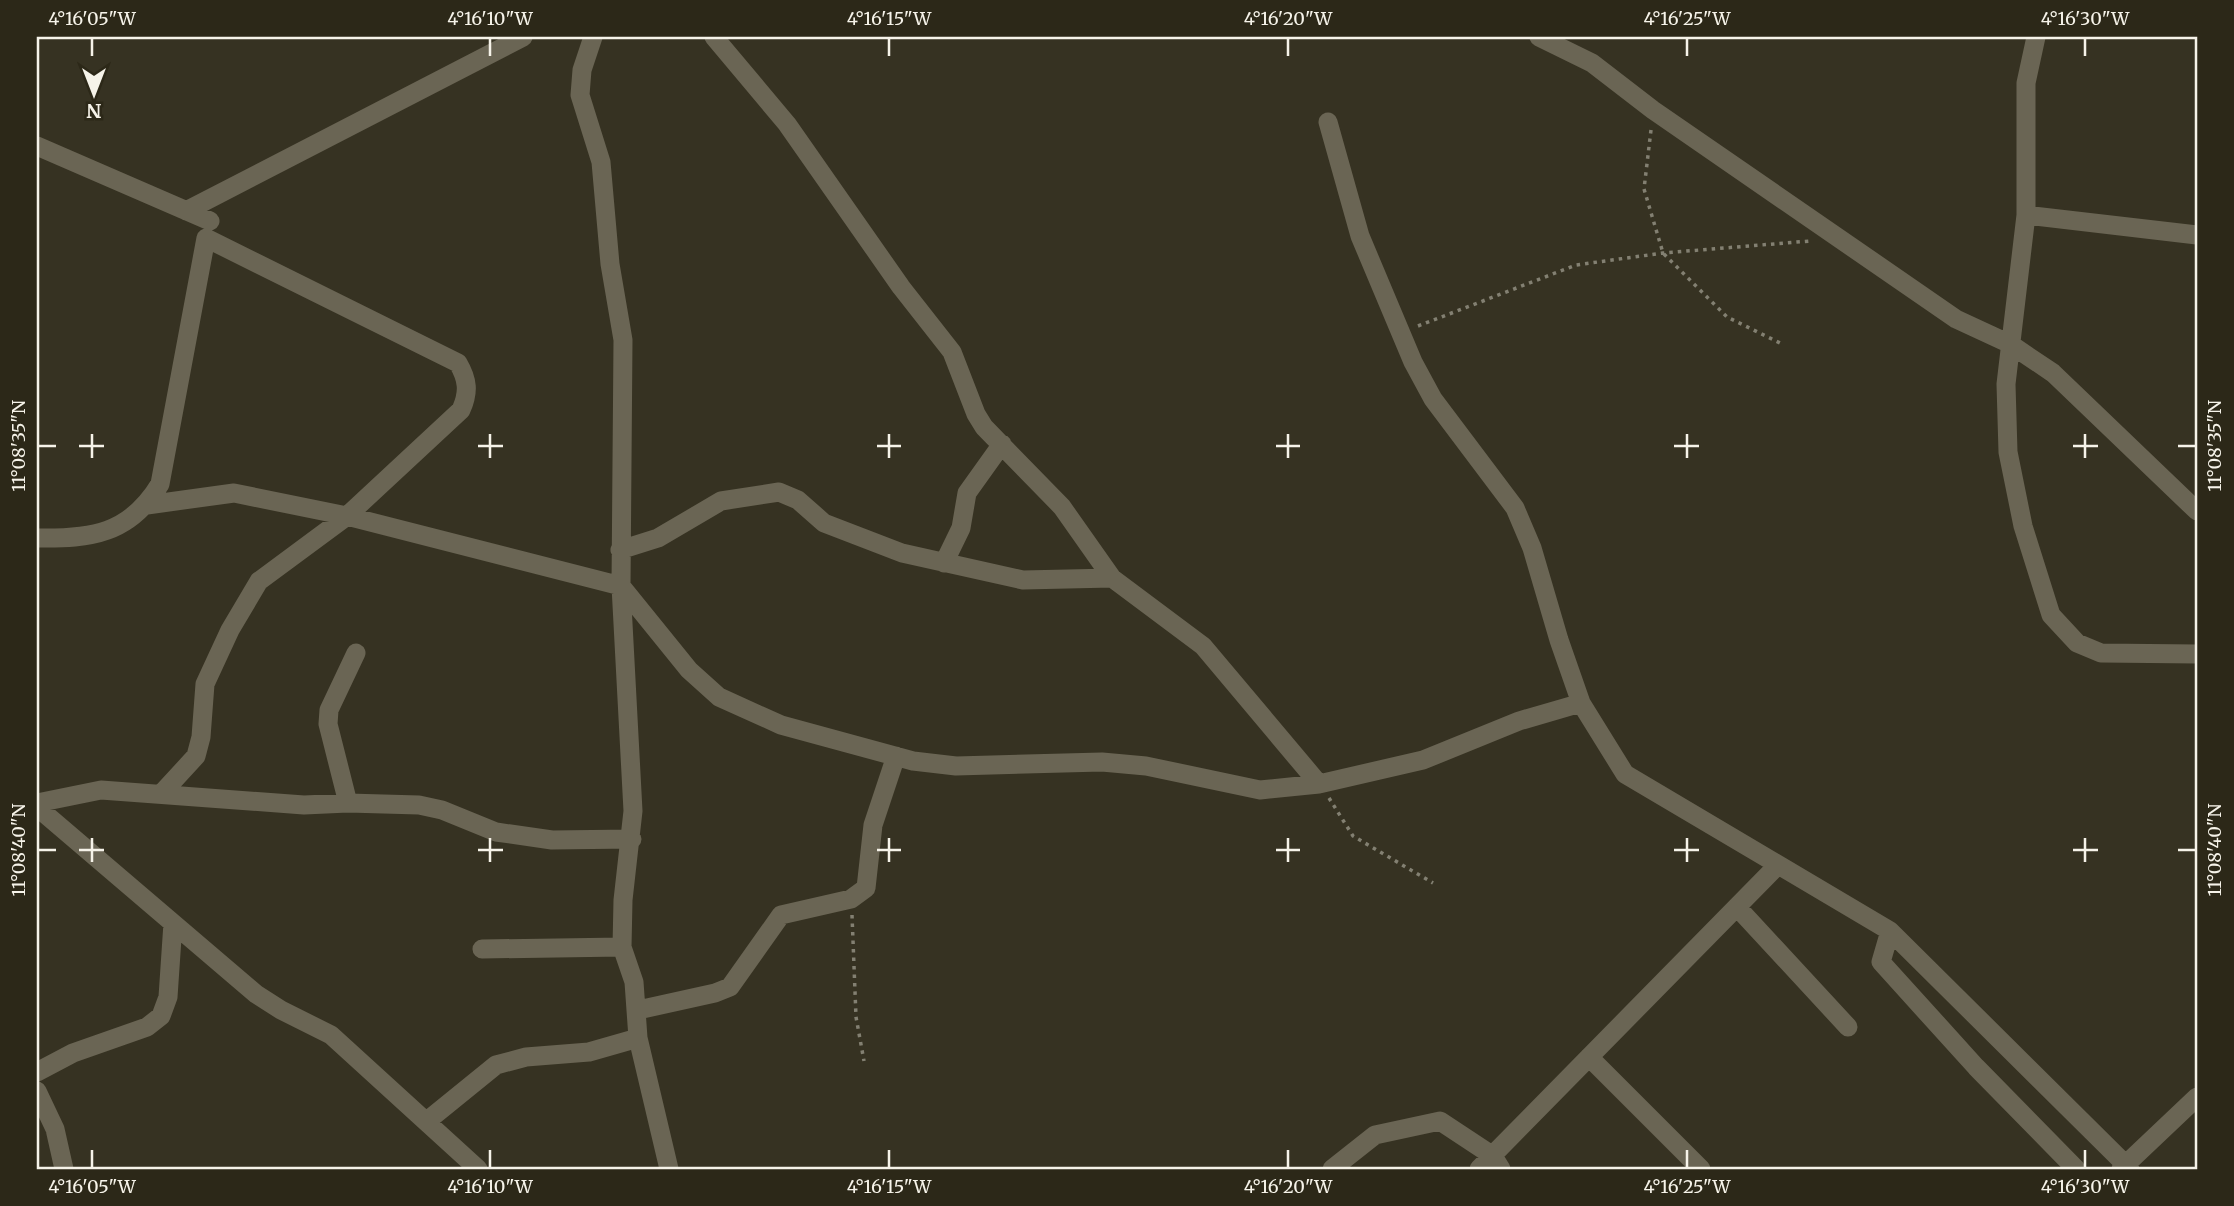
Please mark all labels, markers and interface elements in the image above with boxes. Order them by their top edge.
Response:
text: 4°16'05"W [48,7,137,30]
text: 4°16'10"W [447,7,534,30]
text: 4°16'15"W [847,7,932,30]
text: 4°16'20"W [1244,7,1333,30]
text: 4°16'25"W [1644,7,1731,30]
text: 4°16'30"W [2041,7,2130,30]
north arrow [60,60,130,130]
text: N [86,99,102,123]
text: 11°08'35"N [7,400,30,492]
text: 11°08'35"N [2203,400,2226,492]
text: 11°08'40"N [7,803,30,896]
text: 11°08'40"N [2203,803,2226,896]
text: 4°16'05"W [48,1175,137,1198]
text: 4°16'10"W [447,1175,534,1198]
text: 4°16'15"W [847,1175,932,1198]
text: 4°16'20"W [1244,1175,1333,1198]
text: 4°16'25"W [1644,1175,1731,1198]
text: 4°16'30"W [2041,1175,2130,1198]

